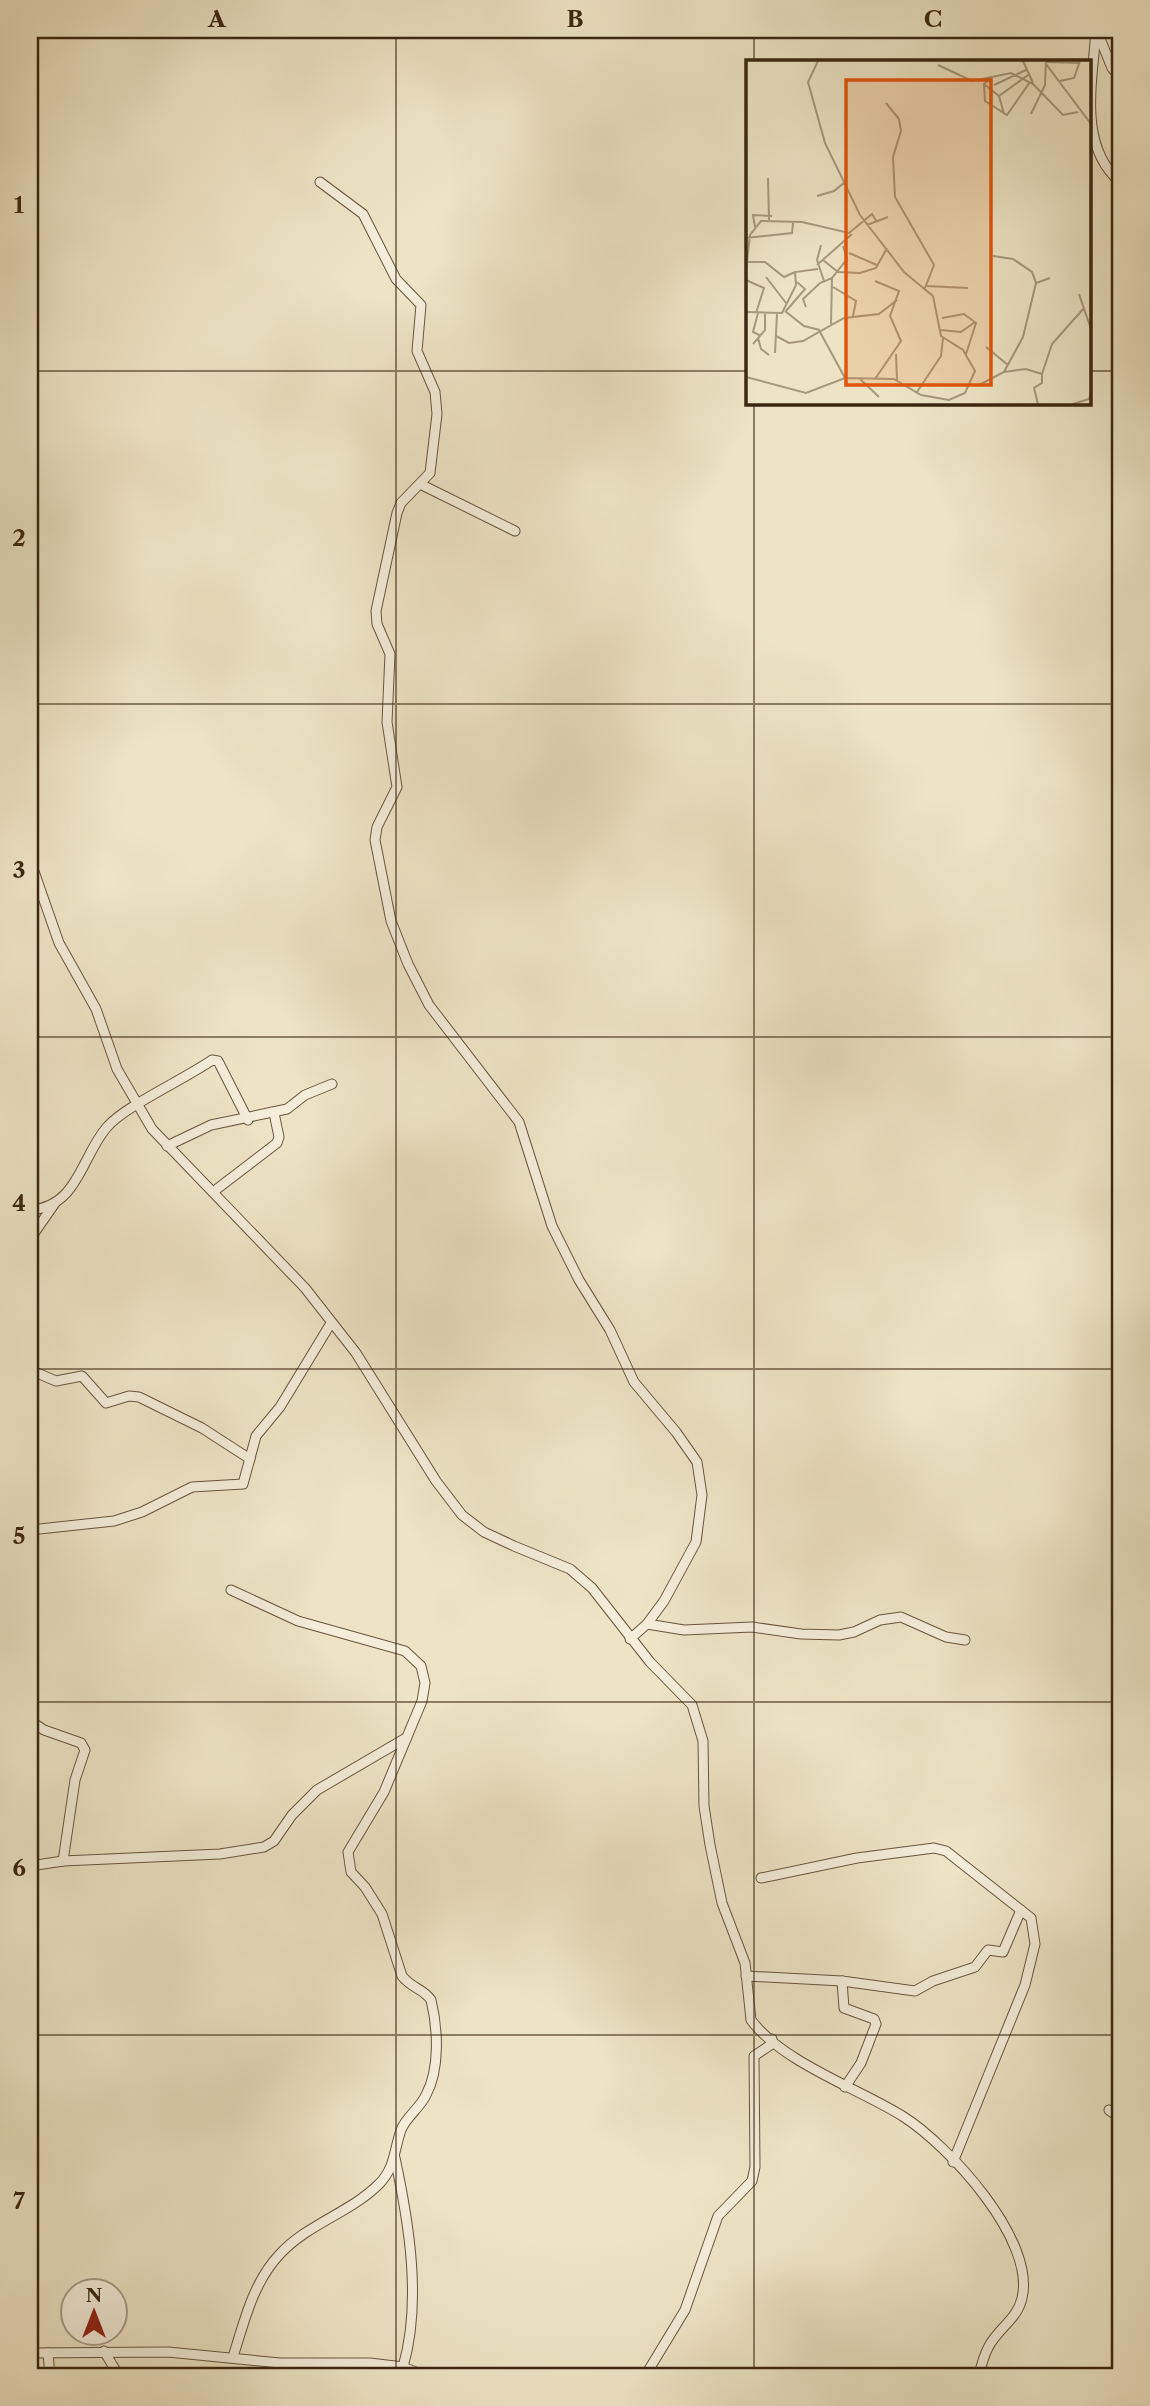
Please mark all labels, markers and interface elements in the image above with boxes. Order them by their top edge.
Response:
text: A [207,5,227,33]
text: B [566,5,584,33]
text: C [924,5,942,33]
inset map [746,60,1090,404]
text: 1 [14,191,25,219]
text: 2 [12,524,26,552]
text: 3 [13,856,26,884]
text: 4 [12,1189,26,1217]
text: 5 [13,1522,25,1550]
text: 6 [12,1854,26,1882]
text: 7 [13,2187,25,2215]
north arrow [60,2276,130,2346]
text: N [86,2284,102,2307]

